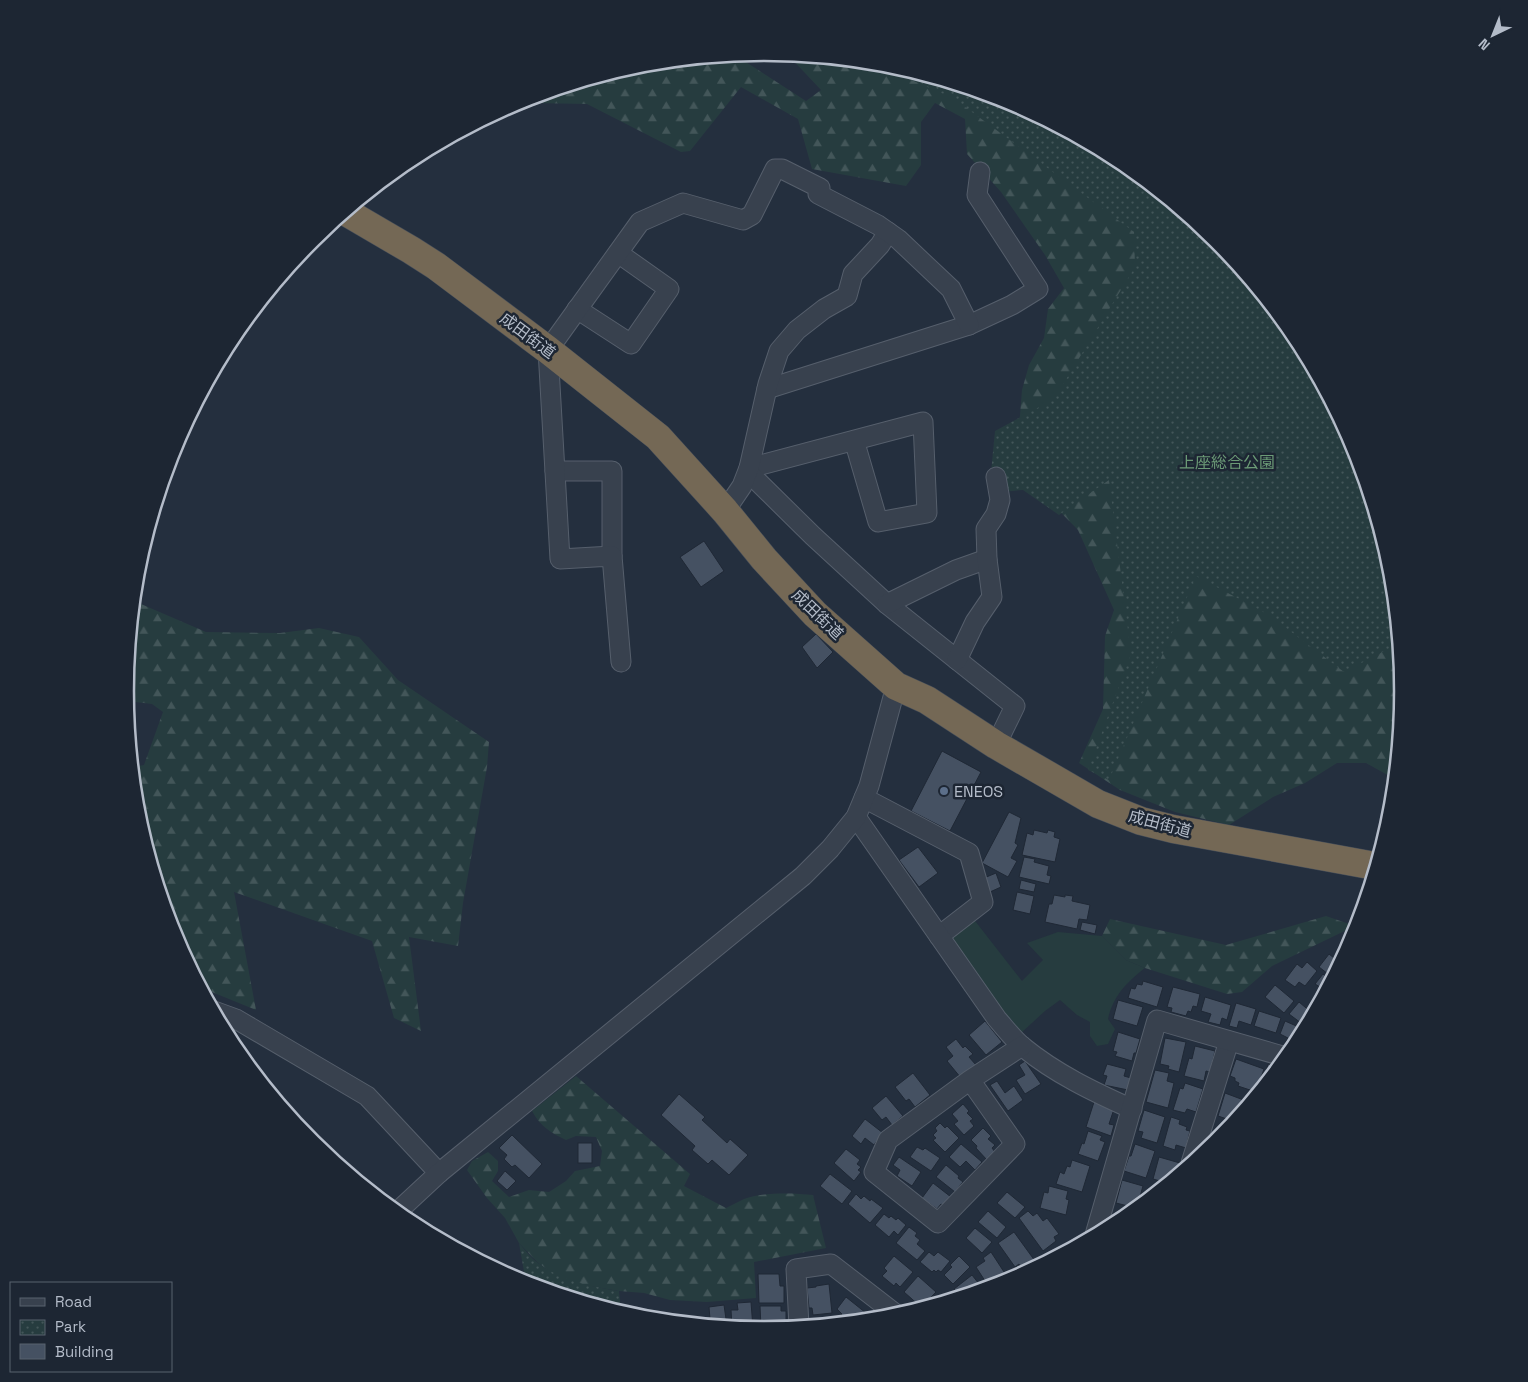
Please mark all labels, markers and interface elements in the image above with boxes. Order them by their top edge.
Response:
north arrow [1468,10,1518,60]
text: N [1475,35,1494,54]
street label: 成田街道 [496,308,560,363]
park label: 上座総合公園 [1179,452,1275,473]
street label: 成田街道 [787,585,848,644]
place label: ENEOS [954,781,1003,802]
marker: ENEOS [938,785,950,797]
street label: 成田街道 [1126,805,1194,842]
legend [10,1282,172,1372]
text: Road [55,1292,92,1311]
text: Park [55,1317,86,1336]
text: Building [55,1342,114,1361]

